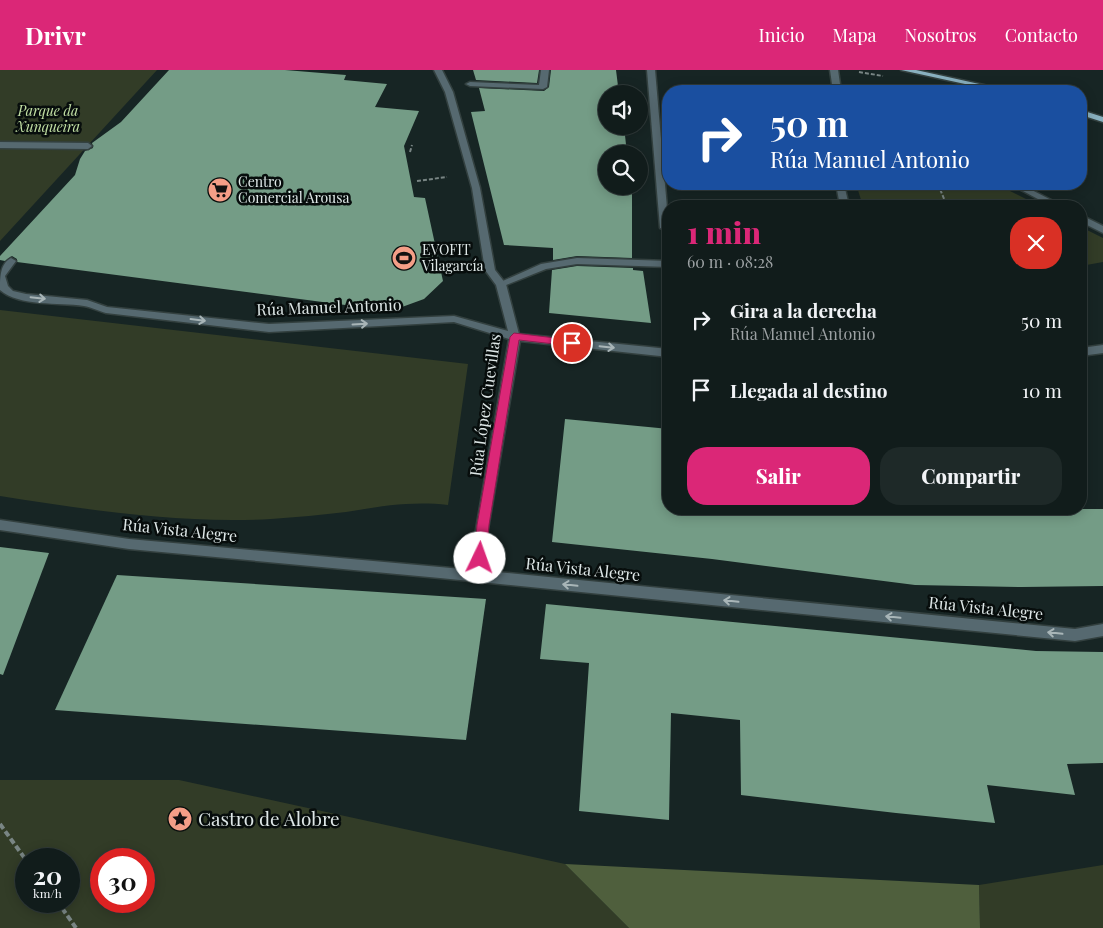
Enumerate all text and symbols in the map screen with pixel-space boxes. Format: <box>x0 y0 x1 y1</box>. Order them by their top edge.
text: Drivr <box>25 19 86 51</box>
text: Inicio <box>759 23 805 47</box>
text: Mapa <box>833 23 877 47</box>
text: Nosotros <box>905 23 977 47</box>
text: Contacto <box>1005 23 1078 47</box>
map controls <box>598 85 648 195</box>
button: sound <box>598 85 648 135</box>
text: 50 m <box>770 99 848 146</box>
park label: Parque da Xunqueira <box>15 101 80 136</box>
icon: right <box>687 105 752 170</box>
text: Rúa Manuel Antonio <box>770 144 970 174</box>
button: search <box>598 145 648 195</box>
place label: Centro Comercial Arousa <box>238 172 349 207</box>
supermarket icon: Centro Comercial Arousa <box>207 177 233 203</box>
text: 1 min <box>687 212 761 252</box>
button: close <box>1010 217 1062 269</box>
place label: EVOFIT Vilagarcía <box>421 240 484 275</box>
sports icon: EVOFIT Vilagarcía <box>391 245 417 271</box>
text: 60 m · 08:28 <box>687 251 773 272</box>
one-way arrow <box>30 293 46 303</box>
street label: Rúa Manuel Antonio <box>256 293 402 320</box>
text: Gira a la derecha <box>730 297 877 323</box>
icon: right <box>687 306 715 334</box>
text: 50 m <box>1021 307 1062 333</box>
one-way arrow <box>190 315 206 325</box>
one-way arrow <box>352 319 368 328</box>
pin <box>551 322 593 364</box>
text: Rúa Manuel Antonio <box>730 323 875 344</box>
icon: arrive <box>558 329 586 357</box>
street label: Rúa López Cuevillas <box>464 332 505 478</box>
one-way arrow <box>599 342 615 352</box>
icon: arrive <box>687 376 715 404</box>
text: Llegada al destino <box>730 377 888 403</box>
text: 10 m <box>1022 377 1062 403</box>
button: Salir <box>687 447 870 505</box>
button: Compartir <box>880 447 1062 505</box>
street label: Rúa Vista Alegre <box>122 513 238 546</box>
position arrow <box>453 531 505 583</box>
street label: Rúa Vista Alegre <box>525 552 641 585</box>
one-way arrow <box>562 580 578 590</box>
street label: Rúa Vista Alegre <box>928 591 1044 624</box>
one-way arrow <box>724 596 740 606</box>
one-way arrow <box>885 612 901 622</box>
one-way arrow <box>1047 628 1063 638</box>
place label: Castro de Alobre <box>198 805 340 831</box>
place icon: Castro de Alobre <box>167 806 193 832</box>
speed limit sign: 30 <box>90 848 155 913</box>
text: 20 <box>33 858 62 891</box>
text: km/h <box>33 885 62 901</box>

